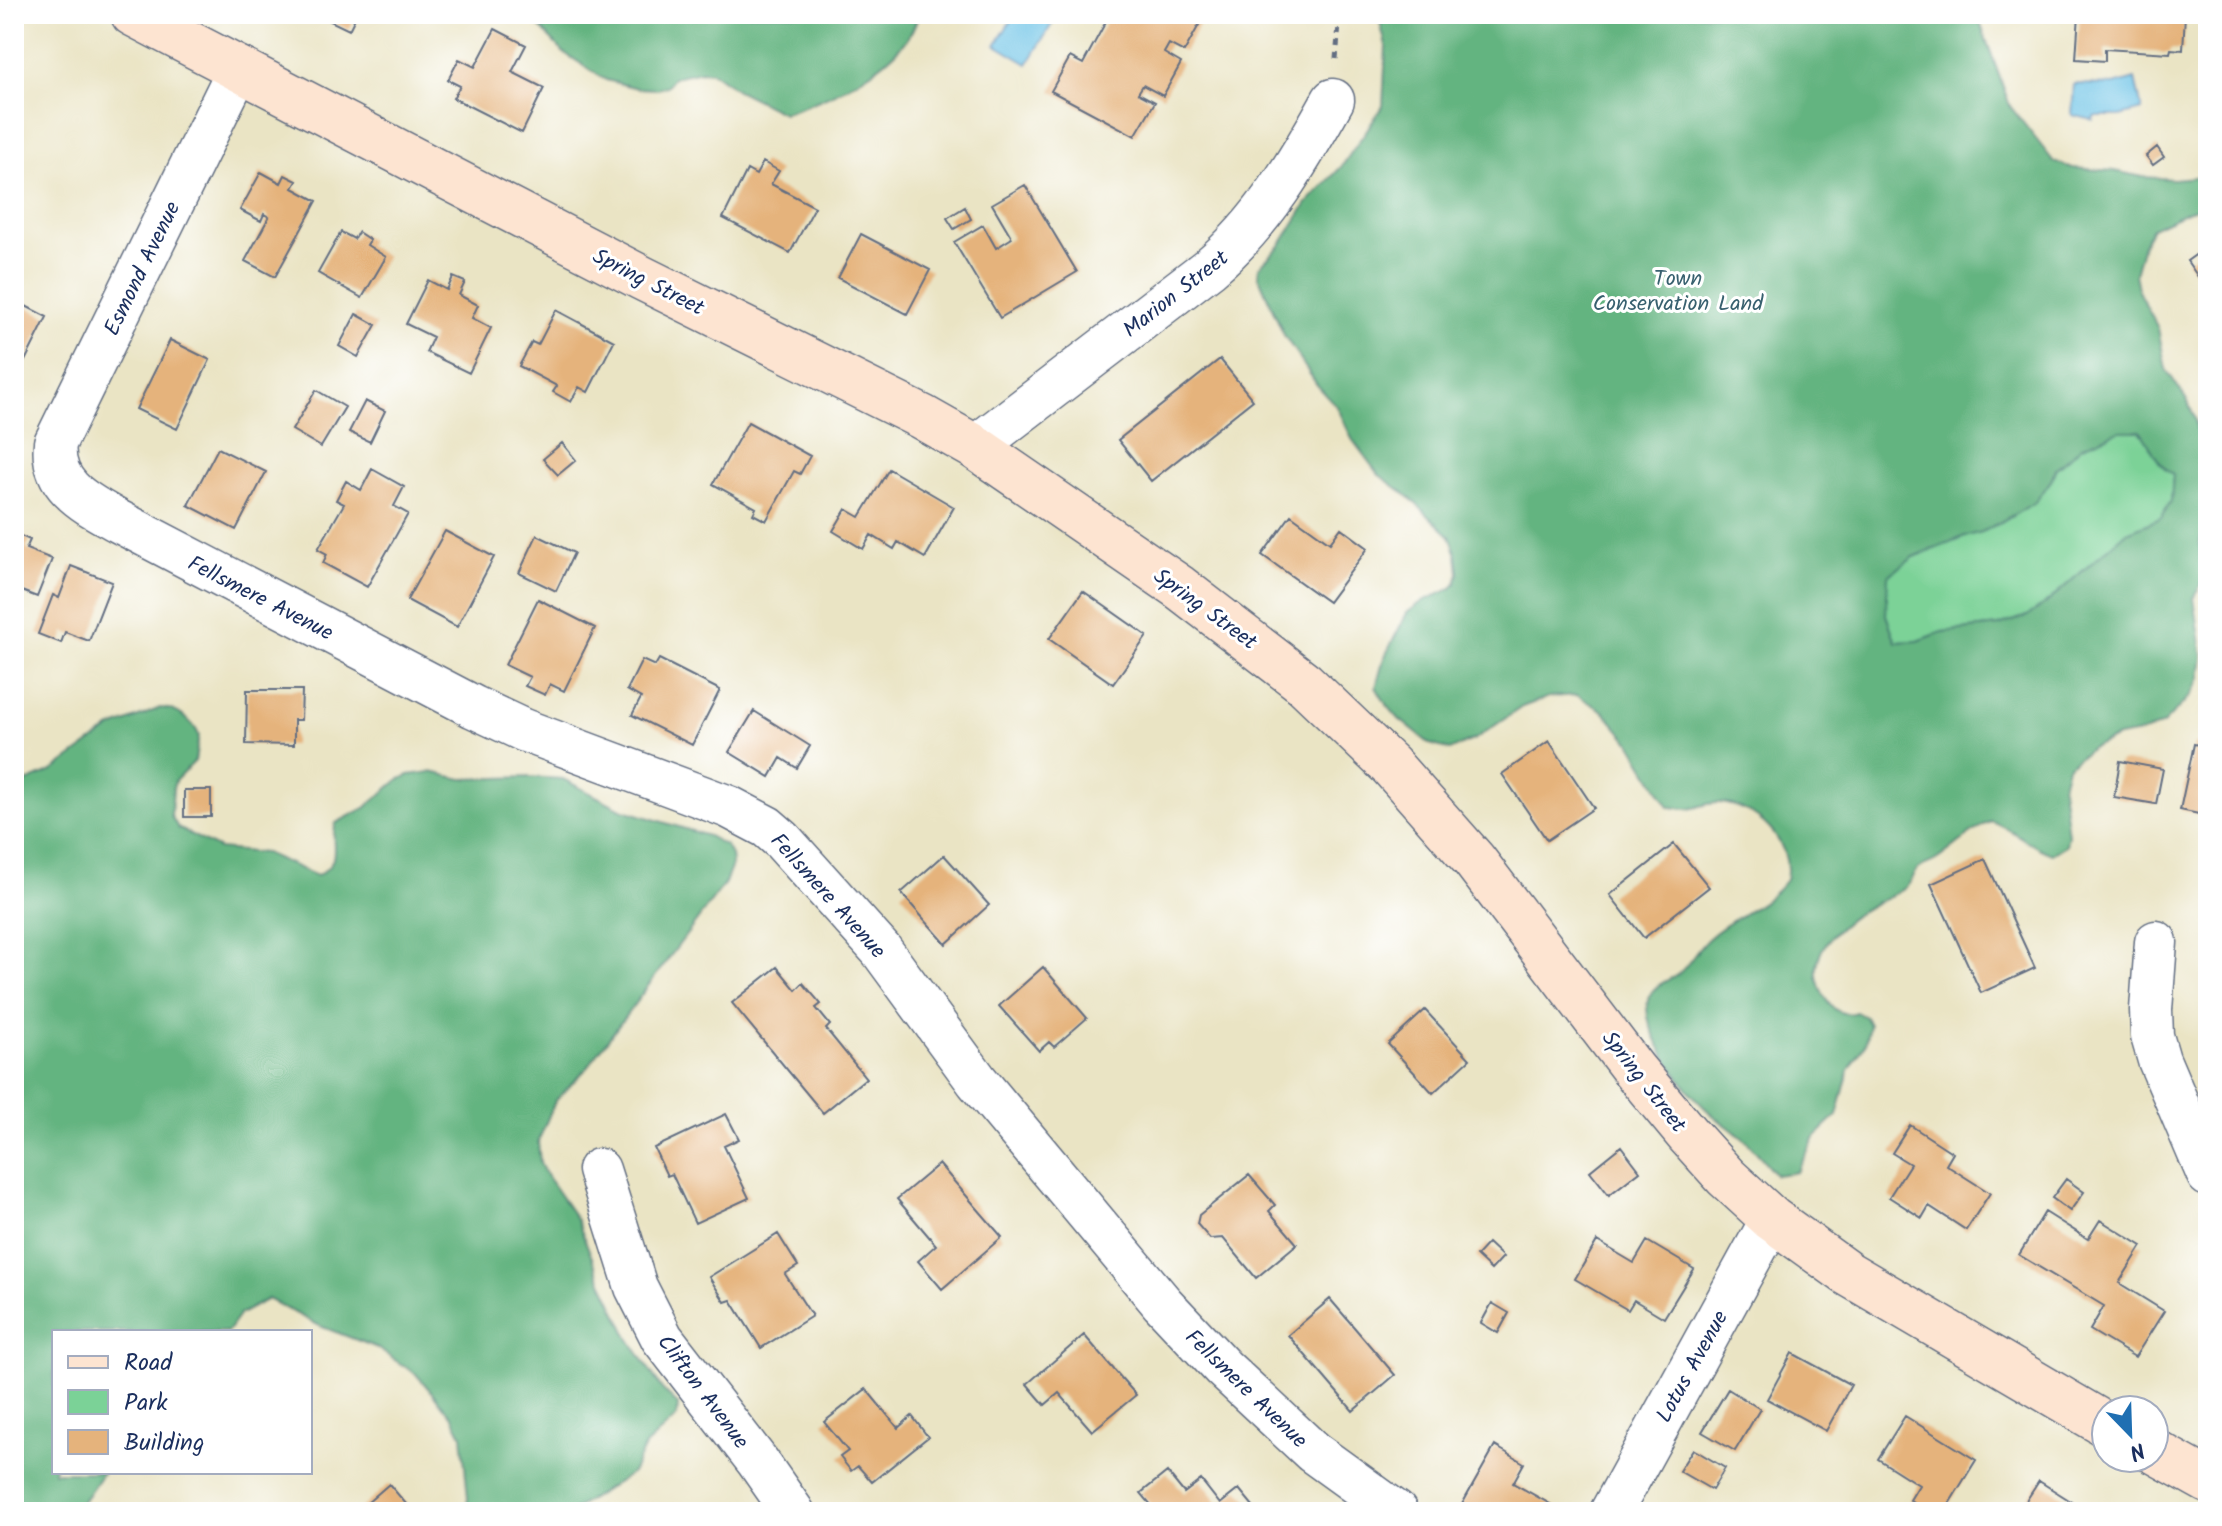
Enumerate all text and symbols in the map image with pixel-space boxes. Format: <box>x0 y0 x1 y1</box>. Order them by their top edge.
street label: Esmond Avenue <box>96 196 191 342</box>
street label: Spring Street <box>586 240 710 327</box>
street label: Marion Street <box>1116 242 1238 348</box>
park label: Town Conservation Land <box>1593 262 1764 322</box>
street label: Fellsmere Avenue <box>181 547 339 651</box>
street label: Spring Street <box>1145 560 1264 660</box>
street label: Fellsmere Avenue <box>761 826 894 968</box>
street label: Spring Street <box>1592 1024 1695 1142</box>
street label: Lotus Avenue <box>1648 1304 1739 1430</box>
street label: Fellsmere Avenue <box>1176 1322 1315 1458</box>
street label: Clifton Avenue <box>647 1328 757 1457</box>
legend <box>52 1330 312 1474</box>
text: Road <box>124 1344 173 1383</box>
text: Park <box>124 1384 168 1423</box>
north arrow <box>2090 1394 2170 1474</box>
text: Building <box>124 1424 204 1463</box>
text: N <box>2124 1431 2150 1469</box>

